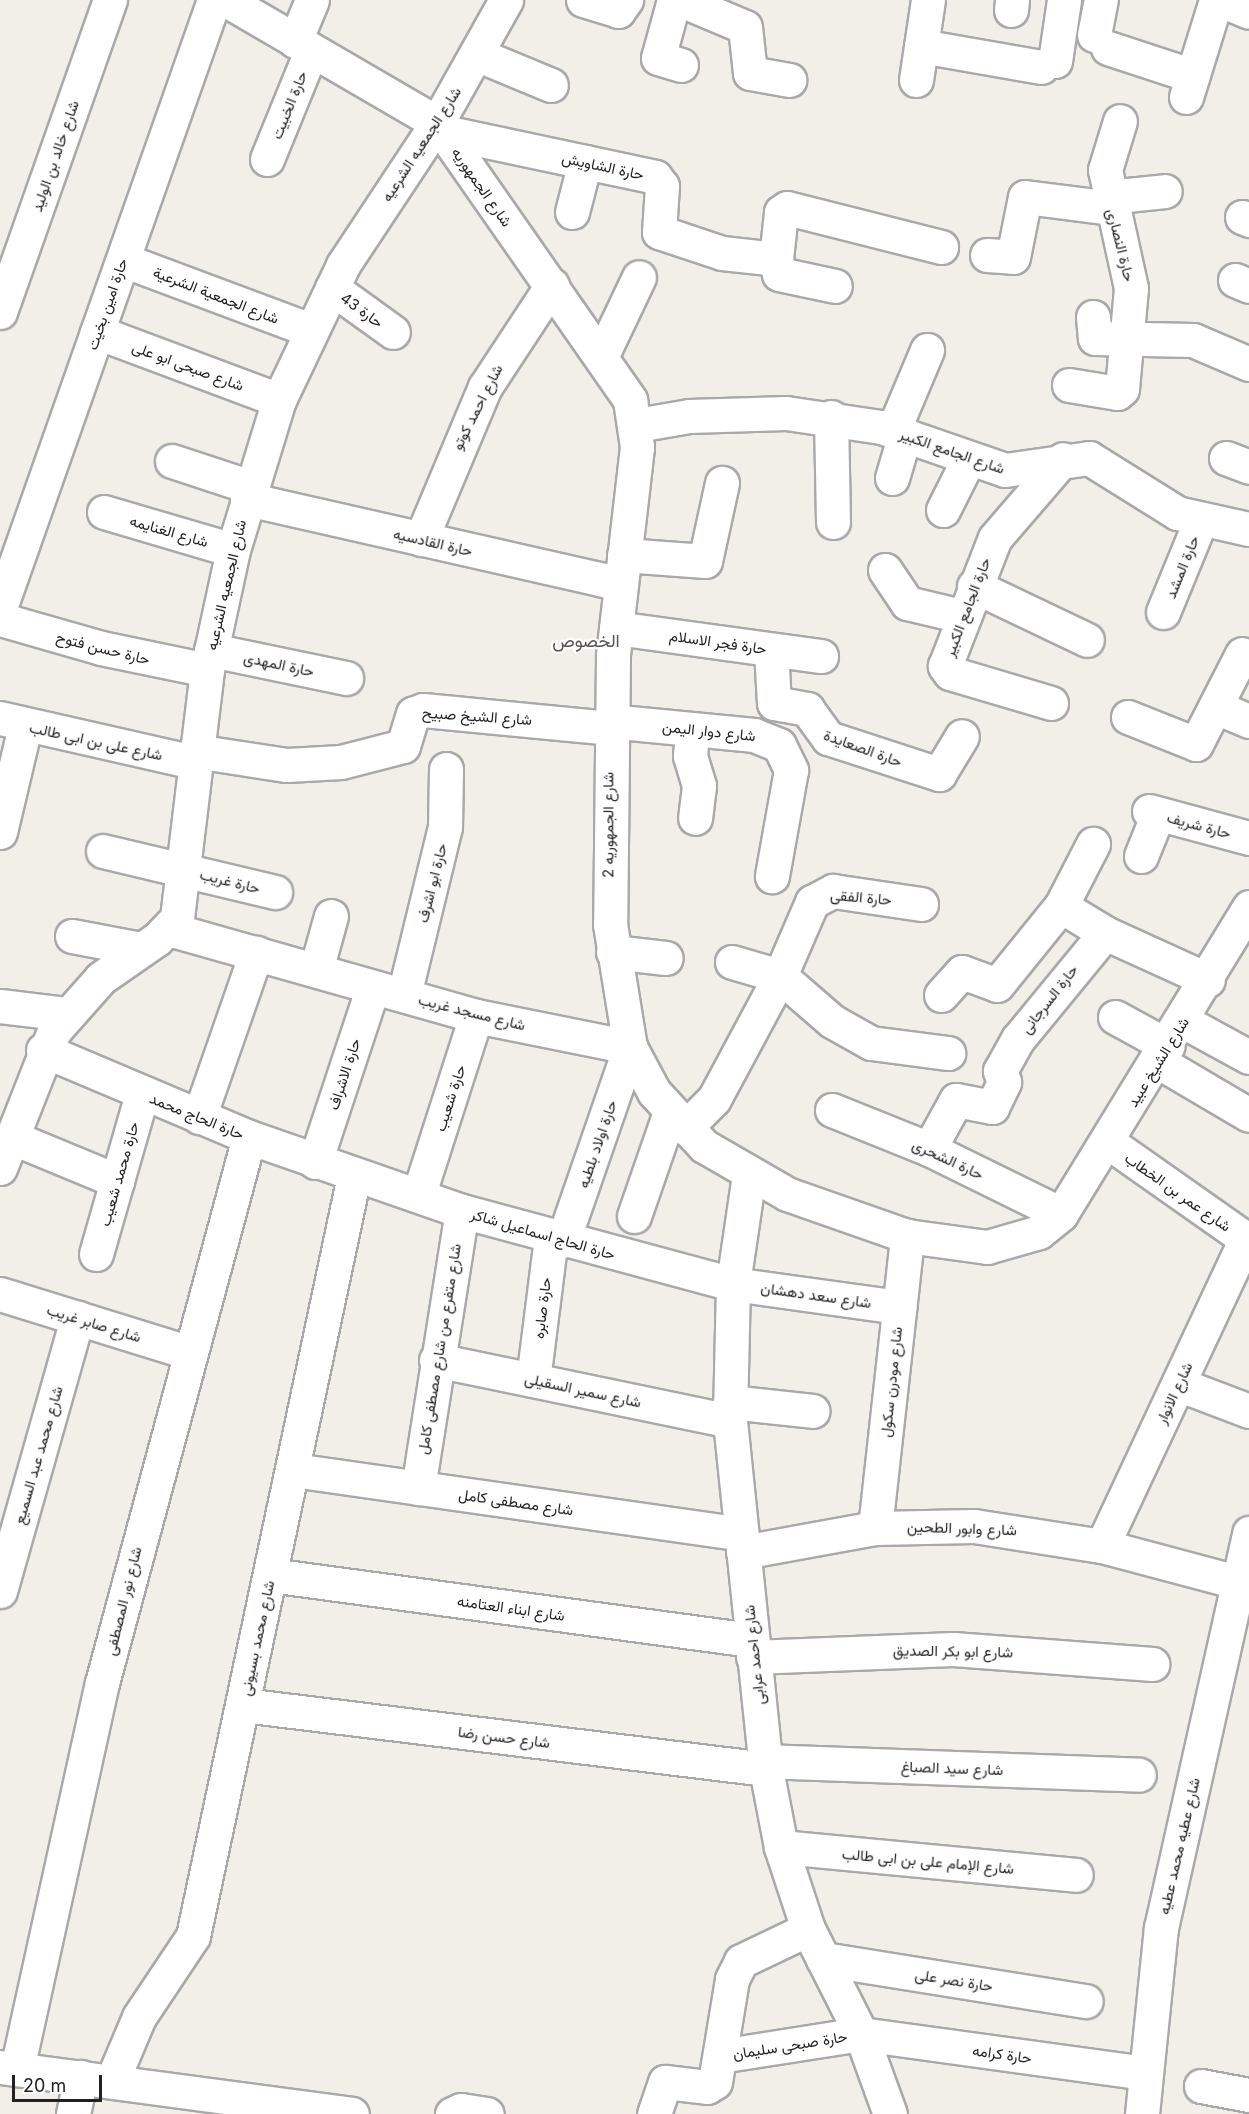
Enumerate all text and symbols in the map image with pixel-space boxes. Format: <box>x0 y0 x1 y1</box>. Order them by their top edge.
street label: حارة الخبيت <box>267 68 311 142</box>
street label: شارع الجمعيه الشرعيه <box>377 83 465 205</box>
street label: شارع خالد بن الوليد <box>28 98 82 214</box>
street label: شارع الجمهوريه <box>448 144 516 230</box>
street label: حارة الشاويش <box>560 149 646 183</box>
street label: حارة النصارى <box>1103 207 1139 283</box>
street label: حارة امين بخيت <box>83 256 131 352</box>
street label: شارع الجمعية الشرعية <box>151 263 281 327</box>
street label: حارة 43 <box>337 289 387 331</box>
street label: شارع صبحى ابو على <box>130 337 246 395</box>
street label: شارع احمد كوتو <box>448 361 506 453</box>
street label: شارع الجامع الكبير <box>897 425 1007 477</box>
street label: شارع الغنايمه <box>128 511 210 551</box>
street label: شارع الجمعيه الشرعيه <box>202 518 250 652</box>
street label: حارة القادسيه <box>392 524 474 560</box>
street label: حارة المشد <box>1161 533 1203 601</box>
street label: حارة الجامع الكبير <box>940 555 994 659</box>
street label: حارة فجر الاسلام <box>668 626 768 658</box>
street label: حارة حسن فتوح <box>54 628 152 668</box>
district label: الخصوص <box>552 630 620 652</box>
street label: حارة المهدى <box>242 648 316 680</box>
street label: شارع الشيخ صبيح <box>422 703 532 729</box>
street label: شارع دوار اليمن <box>661 717 757 745</box>
street label: شارع على بن ابى طالب <box>28 718 164 764</box>
street label: حارة الصعايدة <box>821 726 905 770</box>
street label: شارع الجمهوريه 2 <box>599 772 617 878</box>
street label: حارة شريف <box>1165 808 1233 842</box>
street label: حارة ابو اشرف <box>413 842 451 924</box>
street label: حارة غريب <box>198 865 262 897</box>
street label: حارة الفقى <box>830 885 892 909</box>
street label: حارة السرجانى <box>1017 961 1081 1037</box>
street label: شارع مسجد غريب <box>417 990 527 1034</box>
street label: شارع الشيخ عبيد <box>1123 1014 1193 1110</box>
street label: حارة الاشراف <box>324 1036 364 1112</box>
street label: حارة شعيب <box>431 1062 469 1134</box>
street label: حارة الحاج محمد <box>147 1089 247 1143</box>
street label: حارة اولاد بلطيه <box>574 1098 620 1190</box>
street label: حارة محمد شعيب <box>95 1120 143 1228</box>
street label: حارة الشحرى <box>910 1135 986 1183</box>
street label: شارع عمر بن الخطاب <box>1121 1149 1235 1235</box>
street label: حارة الحاج اسماعيل شاكر <box>469 1205 617 1263</box>
street label: شارع متفرع من شارع مصطفى كامل <box>413 1242 465 1456</box>
street label: حارة صابره <box>529 1276 555 1340</box>
street label: شارع سعد دهشان <box>760 1278 872 1312</box>
street label: شارع صابر غريب <box>45 1300 143 1346</box>
street label: شارع مودرن سكول <box>876 1326 906 1438</box>
street label: شارع الانوار <box>1152 1359 1196 1427</box>
street label: شارع سمير السقيلى <box>523 1369 643 1411</box>
street label: شارع محمد عبد السميع <box>10 1384 66 1526</box>
street label: شارع مصطفى كامل <box>458 1485 574 1519</box>
street label: شارع وابور الطحين <box>907 1517 1017 1539</box>
street label: شارع نور المصطفى <box>101 1545 145 1657</box>
street label: شارع محمد بسيونى <box>236 1579 278 1697</box>
street label: شارع ابناء العتامنه <box>456 1592 566 1624</box>
street label: شارع احمد عرابى <box>740 1604 768 1706</box>
street label: شارع ابو بكر الصديق <box>893 1641 1013 1661</box>
street label: شارع حسن رضا <box>457 1722 551 1752</box>
street label: شارع سيد الصباغ <box>901 1757 1003 1779</box>
street label: شارع عطيه محمد عطيه <box>1154 1776 1204 1916</box>
street label: شارع الإمام على بن ابى طالب <box>841 1845 1015 1877</box>
street label: حارة نصر على <box>914 1965 994 1995</box>
street label: حارة صبحى سليمان <box>731 2027 849 2063</box>
street label: حارة كرامه <box>971 2041 1033 2067</box>
scale bar <box>15 2063 105 2101</box>
text: 20 m <box>23 2075 66 2096</box>

